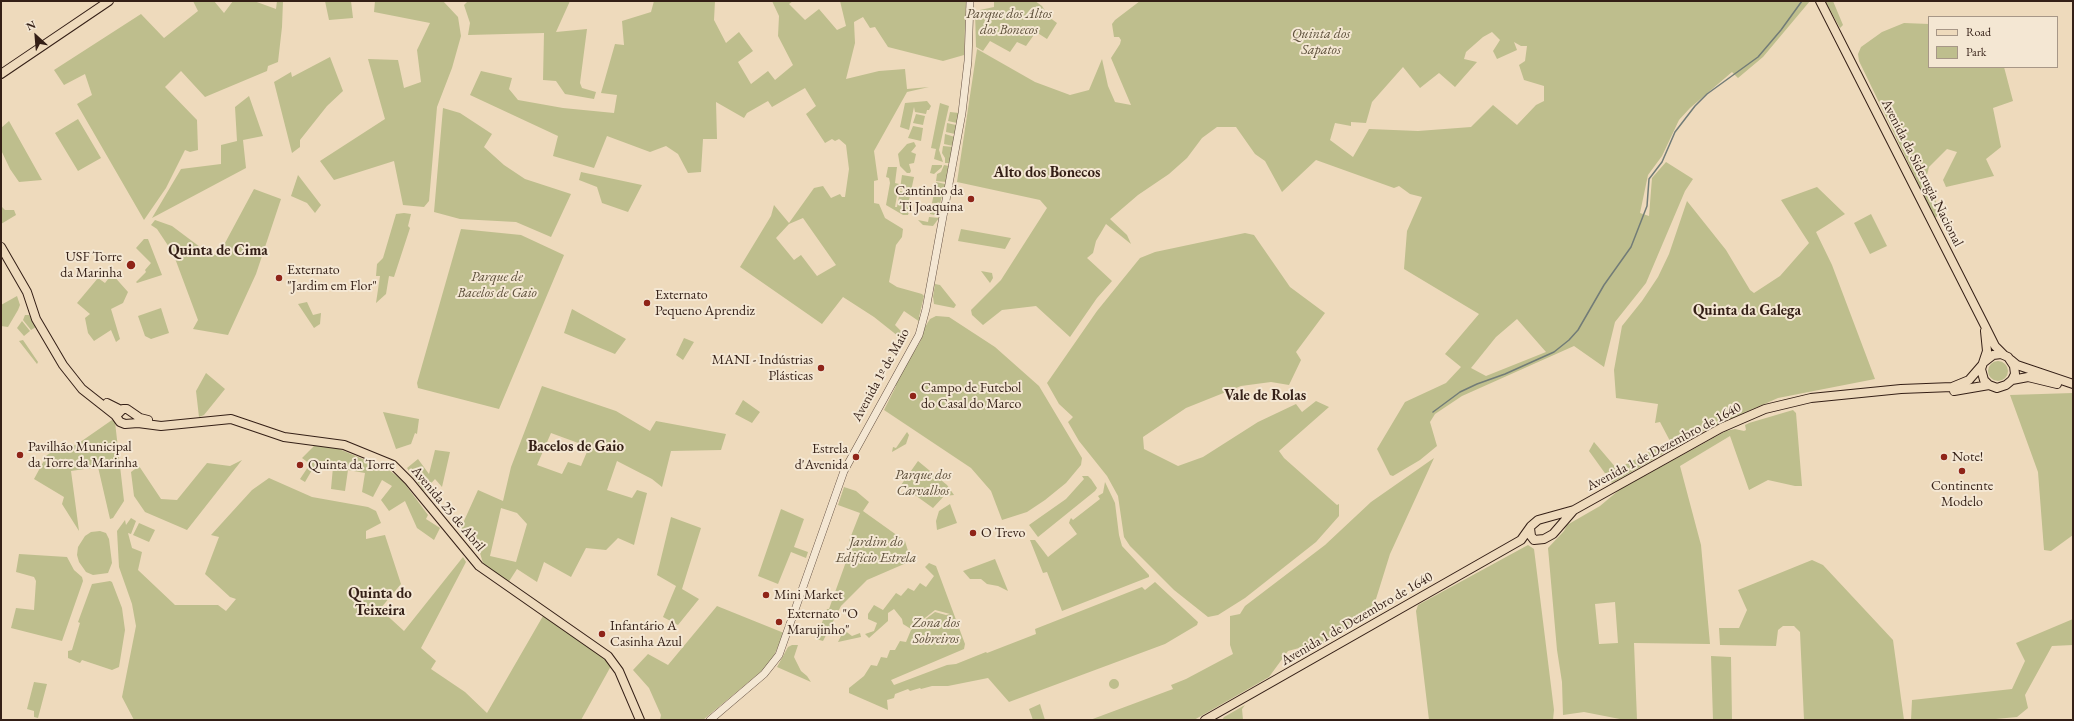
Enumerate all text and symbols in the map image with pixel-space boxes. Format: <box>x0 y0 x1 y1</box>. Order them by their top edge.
park label: Parque dos Altos dos Bonecos <box>966 6 1052 38</box>
north arrow <box>16 16 56 56</box>
legend <box>1928 16 2058 68</box>
text: N <box>24 17 38 33</box>
text: Road <box>1966 24 1991 40</box>
park label: Quinta dos Sapatos <box>1292 26 1350 58</box>
text: Park <box>1966 44 1986 60</box>
street label: Avenida da Siderugia Nacional <box>1877 96 1967 250</box>
district label: Alto dos Bonecos <box>994 164 1100 182</box>
place label: Cantinho da Ti Joaquina <box>895 183 963 216</box>
marker: Cantinho da Ti Joaquina <box>966 194 976 204</box>
district label: Quinta de Cima <box>168 242 268 260</box>
place label: USF Torre da Marinha <box>60 249 122 282</box>
marker: USF Torre da Marinha <box>125 259 137 271</box>
place label: Externato "Jardim em Flor" <box>287 262 377 294</box>
park label: Parque de Bacelos de Gaio <box>457 269 537 302</box>
marker: Externato "Jardim em Flor" <box>274 273 284 283</box>
place label: Externato Pequeno Aprendiz <box>655 287 755 320</box>
marker: Externato Pequeno Aprendiz <box>642 298 652 308</box>
district label: Quinta da Galega <box>1693 302 1801 320</box>
street label: Avenida 1º de Maio <box>849 326 913 424</box>
place label: MANI - Indústrias Plásticas <box>712 352 813 384</box>
marker: MANI - Indústrias Plásticas <box>816 363 826 373</box>
place label: Campo de Futebol do Casal do Marco <box>921 380 1021 412</box>
district label: Vale de Rolas <box>1224 387 1306 405</box>
marker: Campo de Futebol do Casal do Marco <box>908 391 918 401</box>
street label: Avenida 1 de Dezembro de 1640 <box>1584 399 1744 495</box>
district label: Bacelos de Gaio <box>528 438 624 456</box>
place label: Pavilhão Municipal da Torre da Marinha <box>28 439 138 472</box>
place label: Estrela d'Avenida <box>795 441 848 474</box>
place label: Note! <box>1952 449 1983 465</box>
marker: Pavilhão Municipal da Torre da Marinha <box>15 450 25 460</box>
marker: Estrela d'Avenida <box>851 452 861 462</box>
marker: Note! <box>1939 452 1949 462</box>
place label: Quinta da Torre <box>308 457 395 473</box>
marker: Quinta da Torre <box>295 460 305 470</box>
street label: Avenida 25 de Abril <box>407 463 489 555</box>
marker: Continente Modelo <box>1957 466 1967 476</box>
park label: Parque dos Carvalhos <box>895 467 951 500</box>
place label: Continente Modelo <box>1931 478 1993 510</box>
place label: O Trevo <box>981 525 1025 541</box>
marker: O Trevo <box>968 528 978 538</box>
park label: Jardim do Edifício Estrela <box>836 534 916 566</box>
street label: Avenida 1 de Dezembro de 1640 <box>1278 569 1436 669</box>
district label: Quinta do Teixeira <box>348 585 412 620</box>
place label: Mini Market <box>774 587 843 603</box>
marker: Mini Market <box>761 590 771 600</box>
place label: Externato "O Marujinho" <box>787 606 858 638</box>
park label: Zona dos Sobreiros <box>912 615 960 648</box>
marker: Externato "O Marujinho" <box>774 617 784 627</box>
place label: Infantário A Casinha Azul <box>610 618 682 650</box>
marker: Infantário A Casinha Azul <box>597 629 607 639</box>

